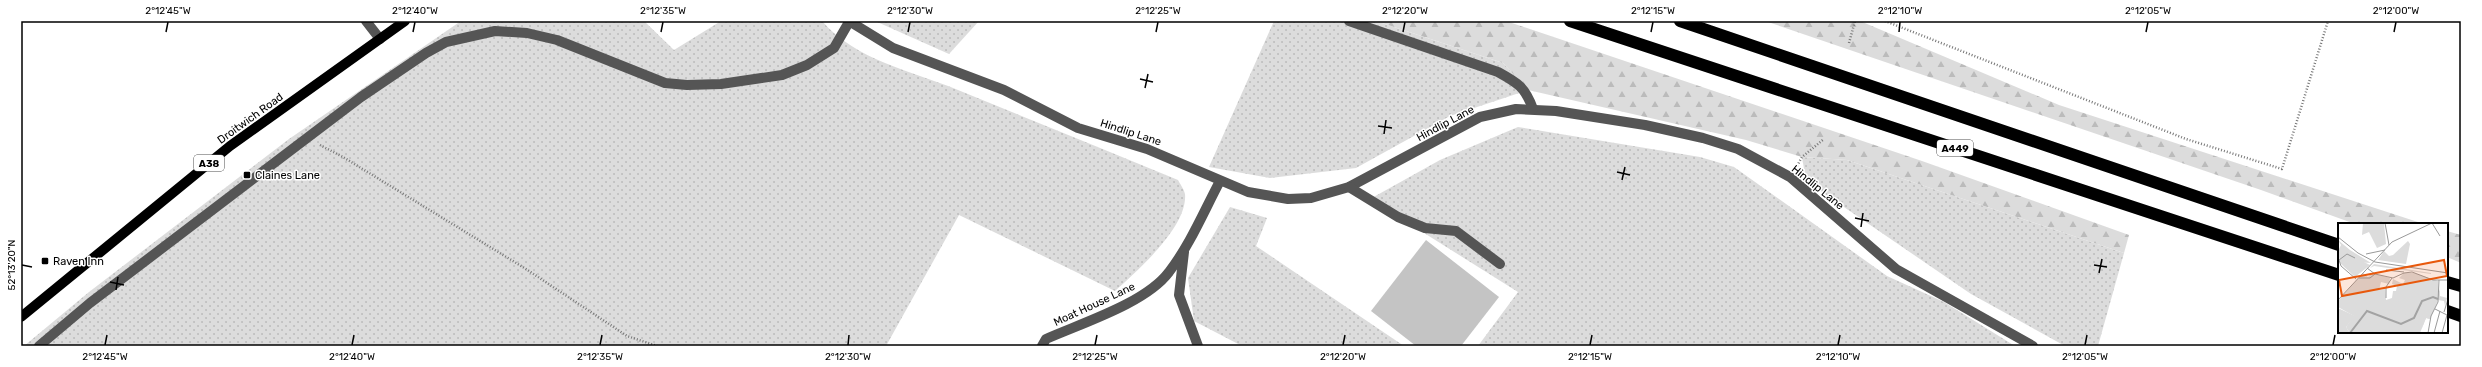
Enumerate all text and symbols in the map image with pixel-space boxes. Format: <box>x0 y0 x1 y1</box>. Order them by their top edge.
text: 2°12'45"W <box>145 5 191 17</box>
text: 2°12'40"W <box>392 5 438 17</box>
text: 2°12'35"W <box>640 5 686 17</box>
text: 2°12'30"W <box>887 5 933 17</box>
text: 2°12'25"W <box>1135 5 1181 17</box>
text: 2°12'20"W <box>1382 5 1428 17</box>
text: 2°12'15"W <box>1631 5 1675 17</box>
text: 2°12'10"W <box>1878 5 1922 17</box>
text: 2°12'05"W <box>2125 5 2171 17</box>
text: 2°12'00"W <box>2373 5 2419 17</box>
street label: Droitwich Road <box>215 90 286 147</box>
street label: Hindlip Lane <box>1414 103 1476 144</box>
street label: Hindlip Lane <box>1099 116 1163 148</box>
road number: A449 <box>1937 140 1973 156</box>
road number: A38 <box>194 155 224 171</box>
street label: Hindlip Lane <box>1789 162 1846 212</box>
place label: Claines Lane <box>255 169 320 182</box>
marker: Claines Lane <box>242 170 252 180</box>
inset map <box>2338 223 2448 333</box>
text: 52°13'20"N <box>6 239 18 291</box>
place label: Raven Inn <box>53 255 104 268</box>
marker: Raven Inn <box>40 256 50 266</box>
street label: Moat House Lane <box>1051 280 1137 329</box>
text: 2°12'45"W <box>82 351 128 363</box>
text: 2°12'40"W <box>329 351 375 363</box>
text: 2°12'35"W <box>577 351 623 363</box>
text: 2°12'30"W <box>825 351 871 363</box>
text: 2°12'25"W <box>1072 351 1118 363</box>
text: 2°12'20"W <box>1320 351 1366 363</box>
text: 2°12'15"W <box>1568 351 1612 363</box>
text: 2°12'10"W <box>1816 351 1860 363</box>
text: 2°12'05"W <box>2062 351 2108 363</box>
text: 2°12'00"W <box>2310 351 2356 363</box>

